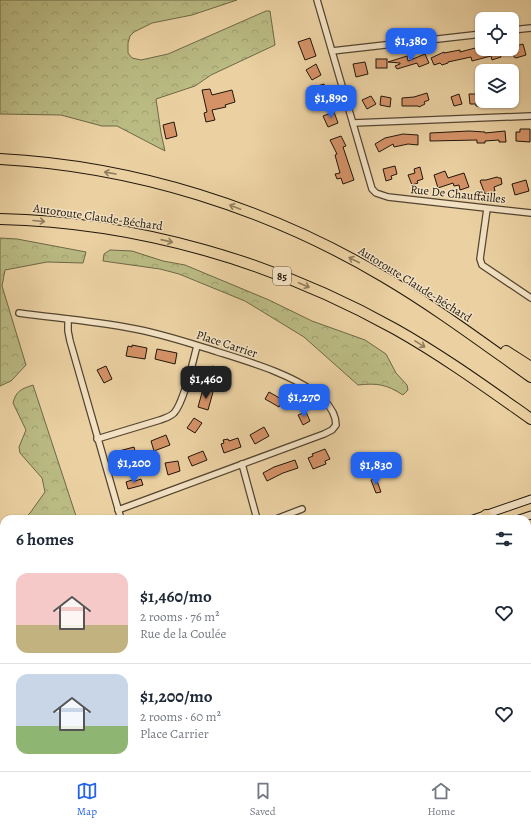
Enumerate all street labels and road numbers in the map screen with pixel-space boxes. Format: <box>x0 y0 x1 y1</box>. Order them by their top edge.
street label: Rue De Chauffailles <box>409 181 507 207</box>
street label: Autoroute Claude-Béchard <box>31 200 164 234</box>
street label: Autoroute Claude-Béchard <box>354 242 475 326</box>
road number: 85 <box>273 267 291 285</box>
street label: Place Carrier <box>194 327 260 362</box>

